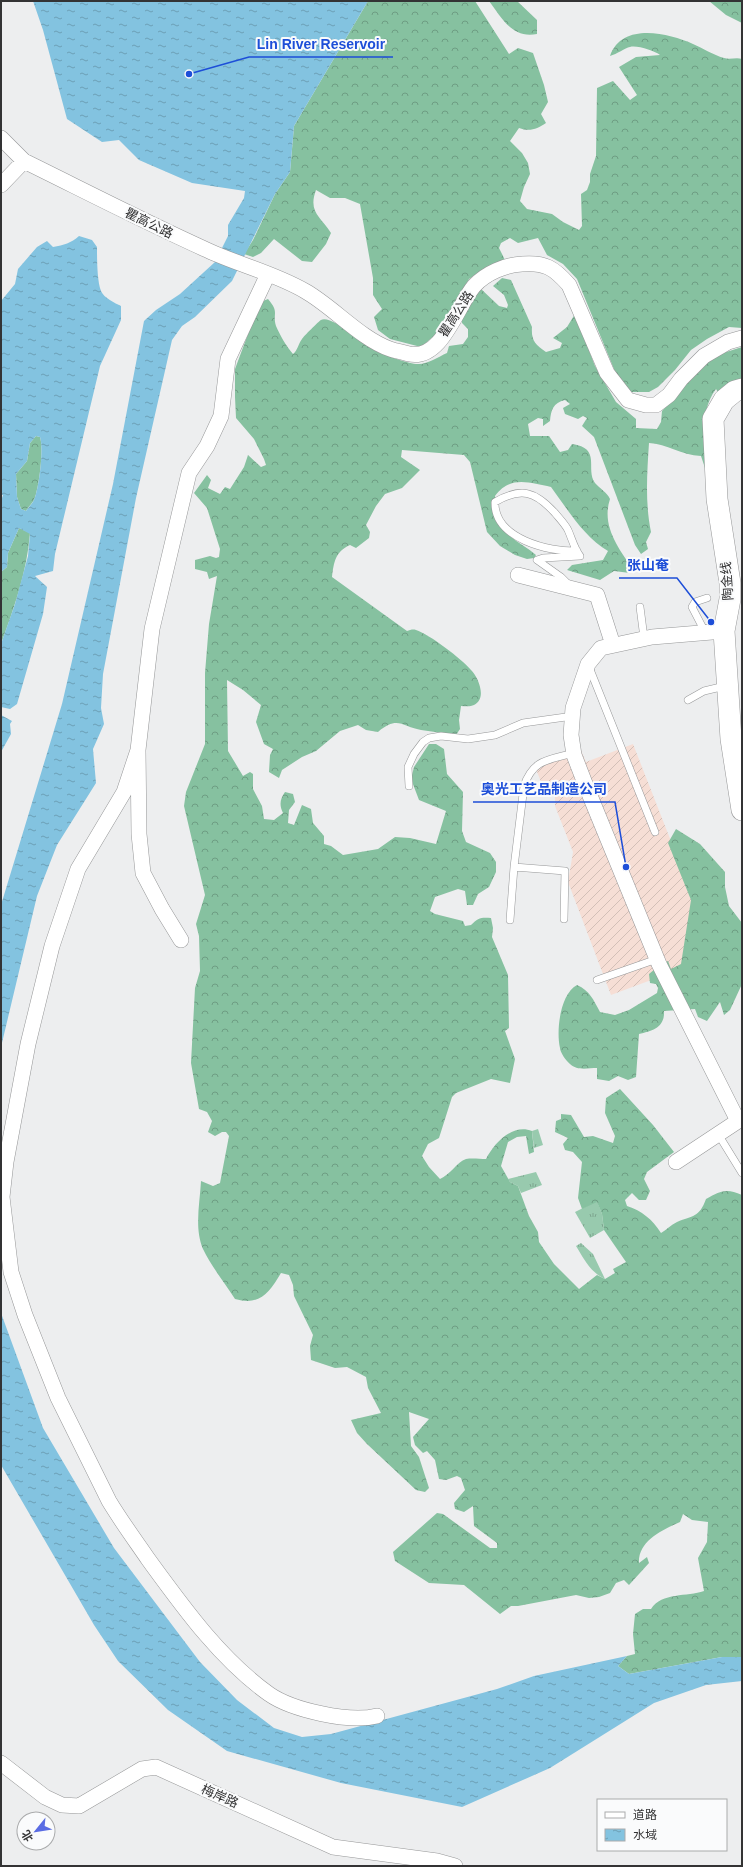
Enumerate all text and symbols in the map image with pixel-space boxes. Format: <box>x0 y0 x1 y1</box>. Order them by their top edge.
callout: Lin River Reservoir <box>249 31 393 57</box>
text: Lin River Reservoir <box>257 36 386 52</box>
street label: 瞿高公路 <box>122 205 176 241</box>
street label: 瞿高公路 <box>436 288 476 340</box>
callout: 张山奄 <box>619 552 677 578</box>
text: 张山奄 <box>627 557 669 573</box>
street label: 陶金线 <box>718 561 736 601</box>
callout: 奥光工艺品制造公司 <box>473 776 615 802</box>
text: 奥光工艺品制造公司 <box>481 781 607 797</box>
street label: 梅岸路 <box>199 1781 241 1811</box>
legend <box>597 1799 727 1851</box>
text: 道路 <box>633 1808 657 1822</box>
north arrow <box>16 1811 56 1851</box>
text: 北 <box>19 1828 35 1844</box>
text: 水域 <box>633 1828 657 1842</box>

